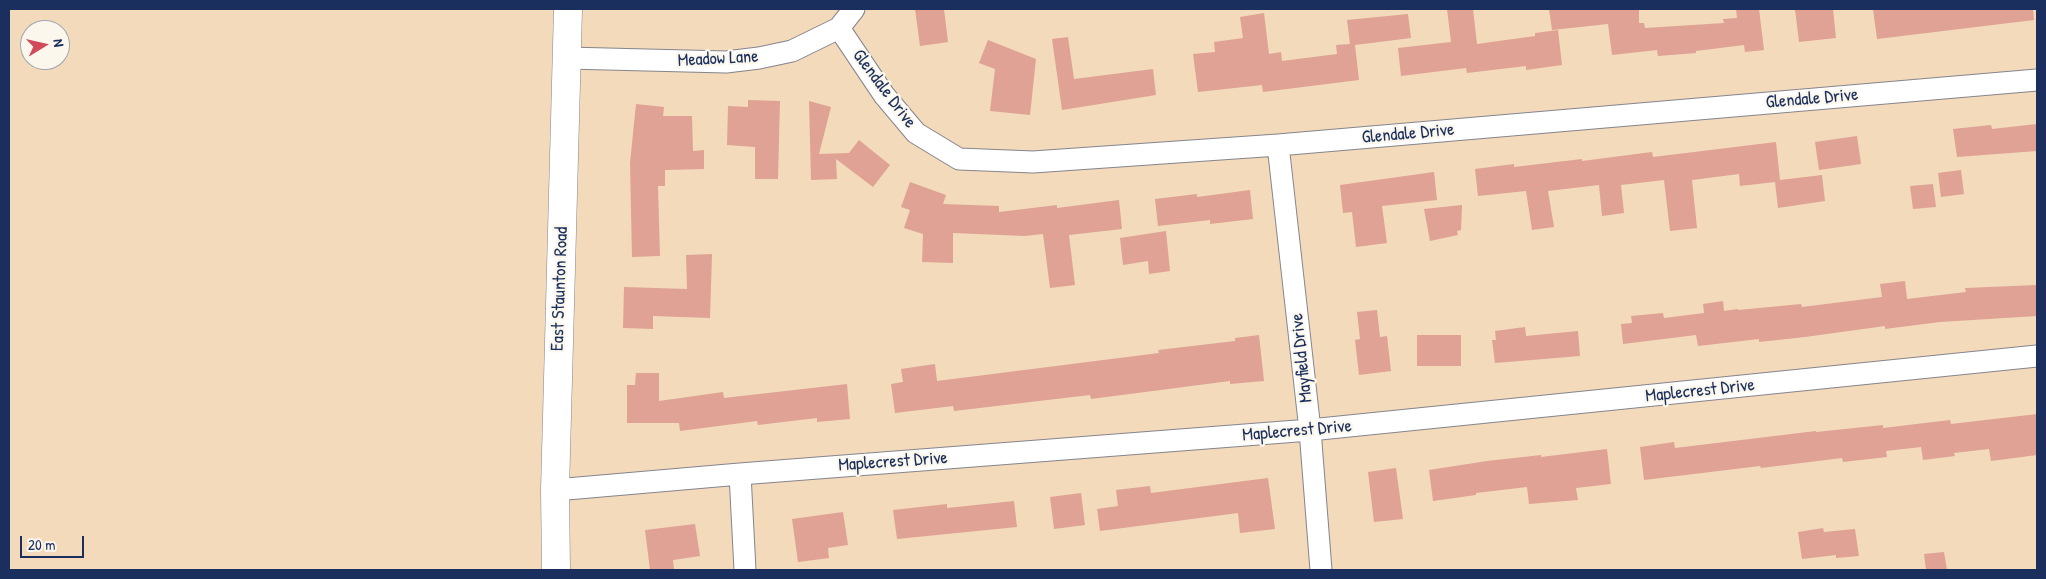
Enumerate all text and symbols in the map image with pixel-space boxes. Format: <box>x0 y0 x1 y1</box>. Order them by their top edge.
north arrow <box>20 20 70 70</box>
text: N <box>49 38 69 48</box>
street label: Glendale Drive <box>847 45 921 133</box>
street label: Meadow Lane <box>677 46 759 72</box>
street label: Glendale Drive <box>1765 84 1859 114</box>
street label: Glendale Drive <box>1361 119 1455 149</box>
street label: East Staunton Road <box>547 226 573 352</box>
street label: Mayfield Drive <box>1287 312 1317 404</box>
street label: Maplecrest Drive <box>1644 375 1756 407</box>
street label: Maplecrest Drive <box>1241 415 1353 447</box>
street label: Maplecrest Drive <box>838 447 948 477</box>
scale bar <box>22 526 86 558</box>
text: 20 m <box>28 534 55 555</box>

